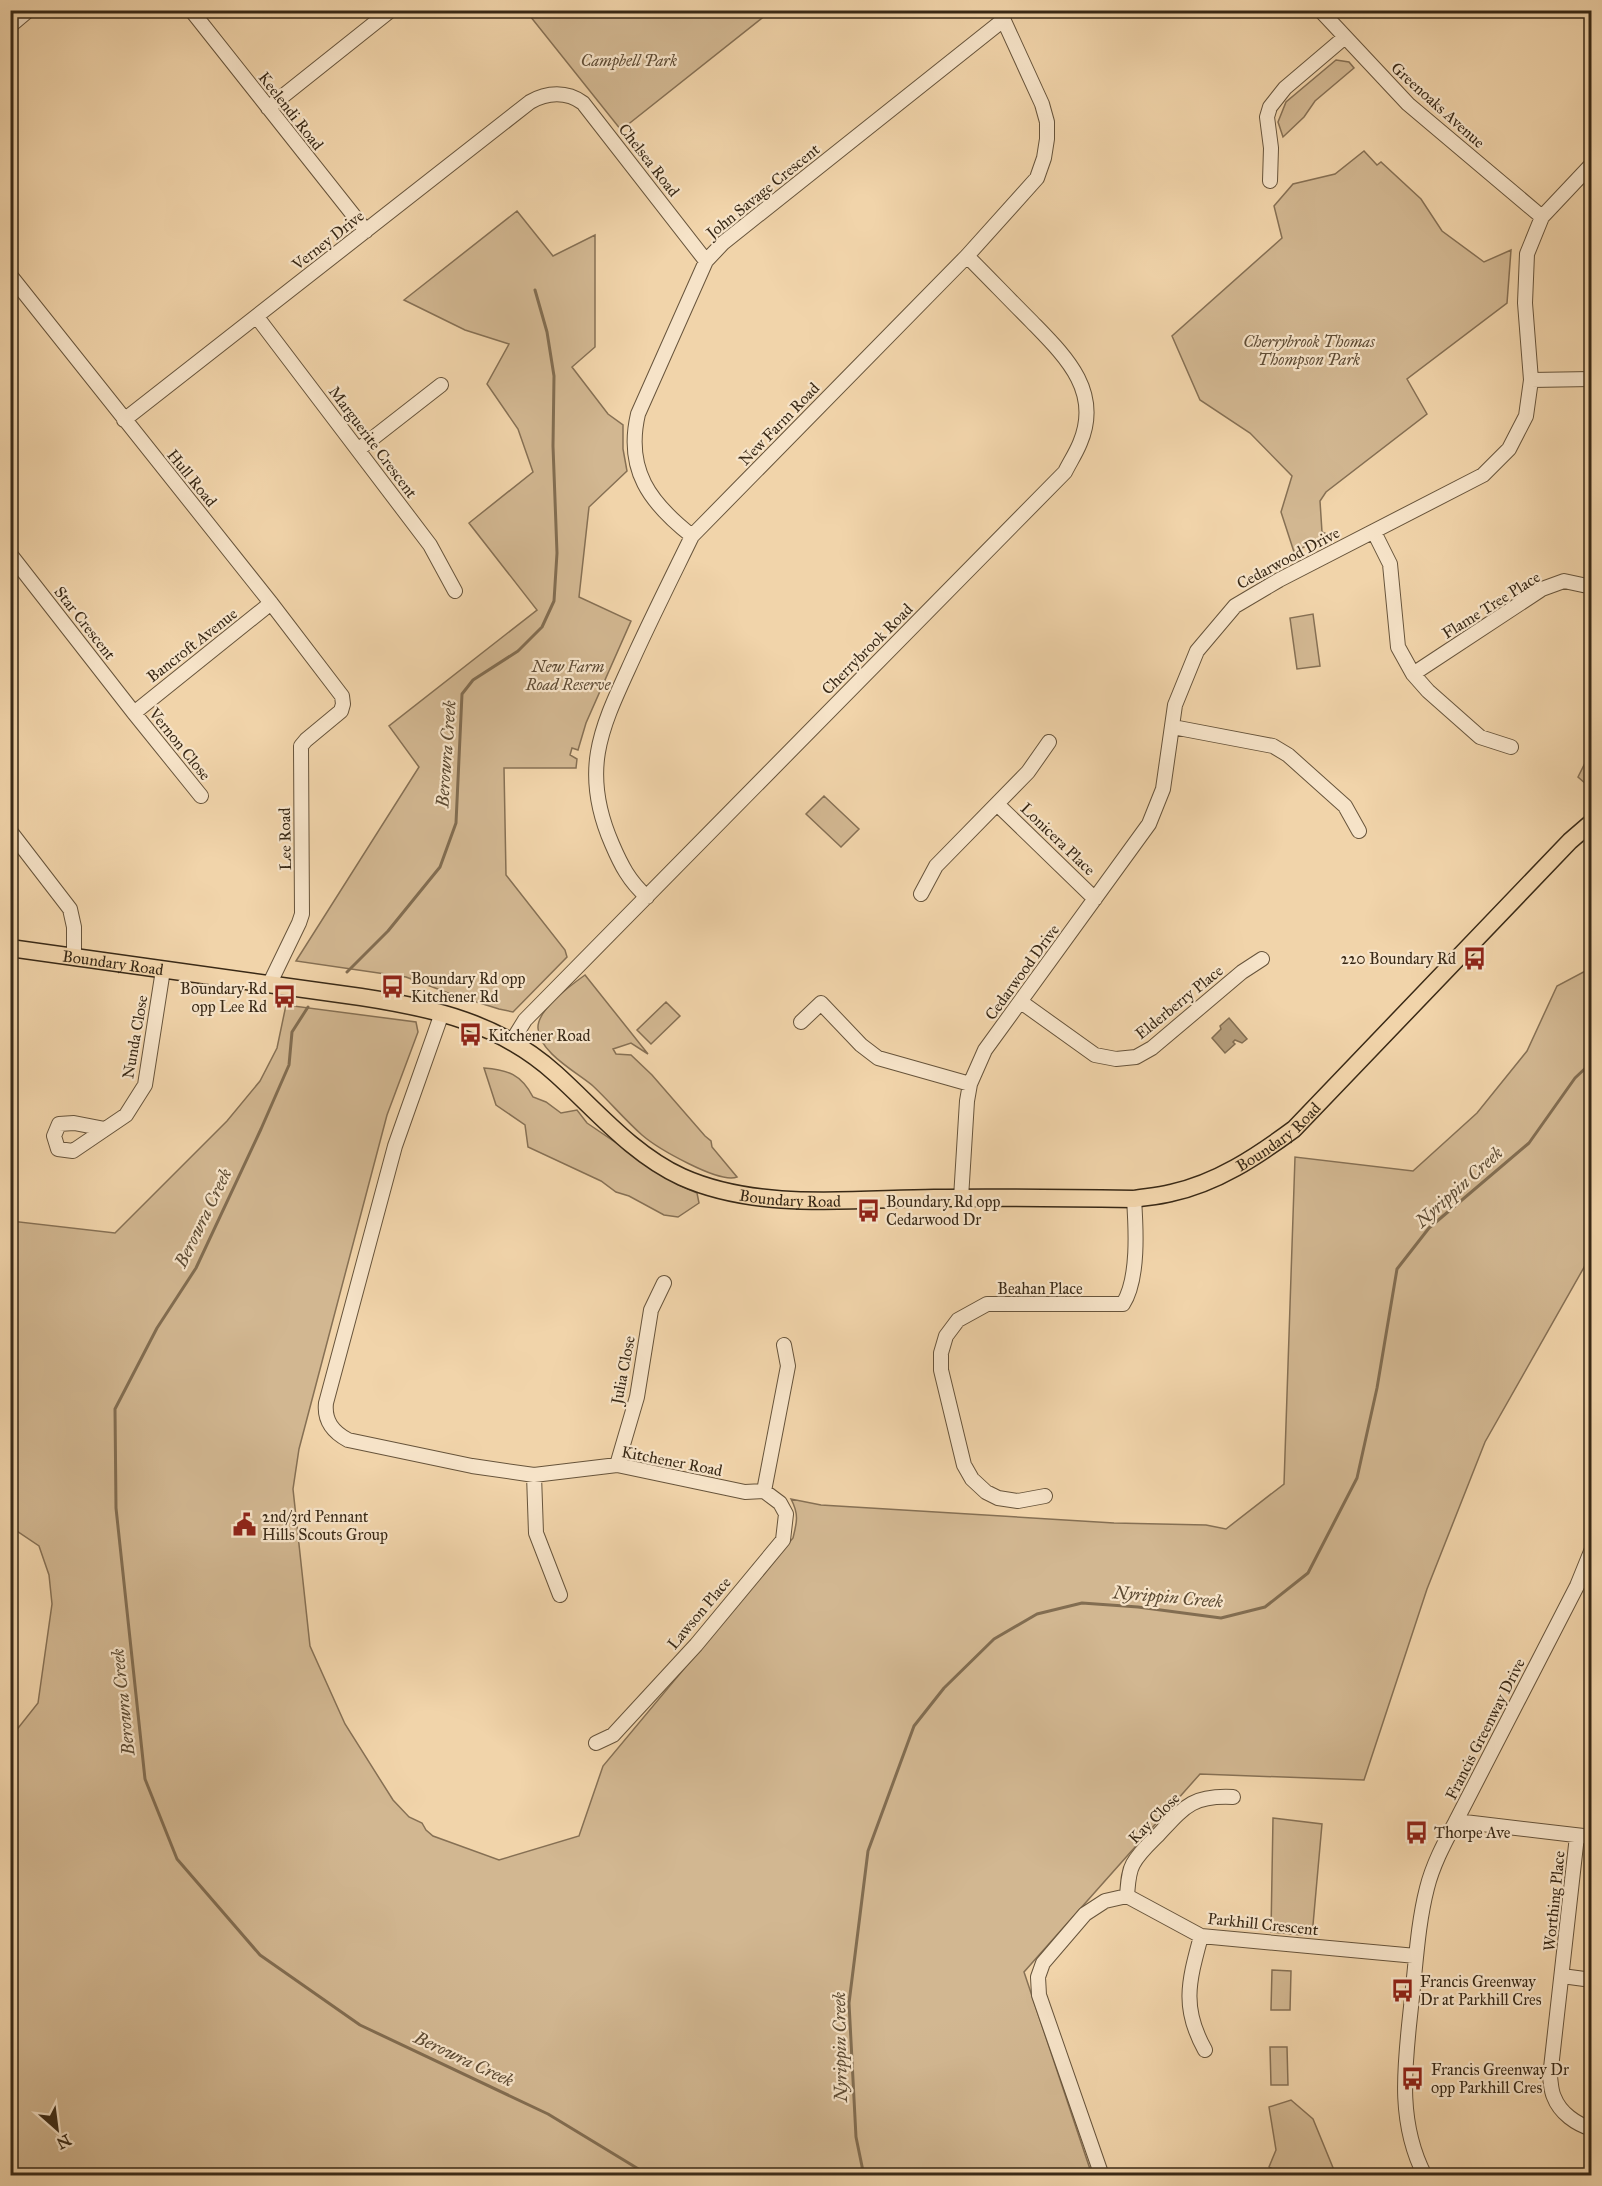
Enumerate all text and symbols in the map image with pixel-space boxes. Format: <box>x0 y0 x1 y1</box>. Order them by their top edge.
park label: Campbell Park <box>581 51 677 71</box>
street label: Greenoaks Avenue <box>1387 58 1489 152</box>
street label: Keelendi Road <box>255 68 327 154</box>
street label: Chelsea Road <box>615 120 683 200</box>
street label: John Savage Crescent <box>701 139 824 244</box>
street label: Verney Drive <box>288 206 368 275</box>
park label: Cherrybrook Thomas Thompson Park <box>1243 332 1375 370</box>
street label: New Farm Road <box>735 379 823 469</box>
street label: Marguerite Crescent <box>324 382 421 503</box>
street label: Hull Road <box>163 445 221 511</box>
street label: Cedarwood Drive <box>1233 523 1343 593</box>
street label: Flame Tree Place <box>1438 567 1544 643</box>
street label: Star Crescent <box>50 582 120 664</box>
street label: Cherrybrook Road <box>818 600 916 698</box>
street label: Bancroft Avenue <box>143 604 241 686</box>
park label: New Farm Road Reserve <box>525 657 611 694</box>
water label: Berowra Creek <box>431 700 461 809</box>
street label: Vernon Close <box>144 703 215 784</box>
street label: Lonicera Place <box>1017 799 1099 880</box>
street label: Lee Road <box>275 807 295 871</box>
street label: Cedarwood Drive <box>981 920 1063 1024</box>
bus stop icon: 220 Boundary Rd <box>1461 945 1487 971</box>
street label: Boundary Road <box>61 946 165 979</box>
place label: 220 Boundary Rd <box>1341 949 1456 968</box>
street label: Elderberry Place <box>1131 961 1227 1043</box>
place label: Boundary Rd opp Kitchener Rd <box>411 969 526 1006</box>
bus stop icon: Boundary Rd opp Kitchener Rd <box>380 974 406 1000</box>
place label: Boundary Rd opp Lee Rd <box>180 979 267 1016</box>
bus stop icon: Boundary Rd opp Lee Rd <box>272 984 298 1010</box>
street label: Nunda Close <box>118 993 152 1080</box>
bus stop icon: Kitchener Road <box>457 1022 483 1048</box>
place label: Kitchener Road <box>488 1026 590 1045</box>
street label: Boundary Road <box>1233 1098 1324 1175</box>
water label: Nyrippin Creek <box>1410 1142 1508 1234</box>
water label: Berowra Creek <box>169 1165 236 1272</box>
street label: Boundary Road <box>738 1185 841 1210</box>
place label: Boundary Rd opp Cedarwood Dr <box>886 1192 1001 1229</box>
bus stop icon: Boundary Rd opp Cedarwood Dr <box>855 1197 881 1223</box>
street label: Beahan Place <box>997 1279 1083 1298</box>
street label: Julia Close <box>607 1334 640 1408</box>
street label: Kitchener Road <box>620 1442 724 1480</box>
place label: 2nd/3rd Pennant Hills Scouts Group <box>262 1507 388 1544</box>
public building icon: 2nd/3rd Pennant Hills Scouts Group <box>231 1512 257 1538</box>
street label: Lawson Place <box>663 1573 735 1653</box>
water label: Nyrippin Creek <box>1111 1581 1224 1614</box>
water label: Berowra Creek <box>106 1647 140 1758</box>
street label: Francis Greenway Drive <box>1441 1655 1529 1803</box>
street label: Kay Close <box>1124 1788 1184 1848</box>
bus stop icon: Thorpe Ave <box>1403 1819 1429 1845</box>
place label: Thorpe Ave <box>1434 1823 1511 1842</box>
street label: Worthing Place <box>1539 1850 1570 1952</box>
street label: Parkhill Crescent <box>1207 1909 1320 1939</box>
place label: Francis Greenway Dr at Parkhill Cres <box>1420 1972 1542 2009</box>
bus stop icon: Francis Greenway Dr at Parkhill Cres <box>1389 1977 1415 2003</box>
water label: Nyrippin Creek <box>828 1992 853 2103</box>
water label: Berowra Creek <box>410 2026 517 2092</box>
place label: Francis Greenway Dr opp Parkhill Cres <box>1431 2060 1569 2097</box>
bus stop icon: Francis Greenway Dr opp Parkhill Cres <box>1400 2065 1426 2091</box>
north arrow <box>27 2099 87 2159</box>
text: N <box>53 2130 74 2154</box>

